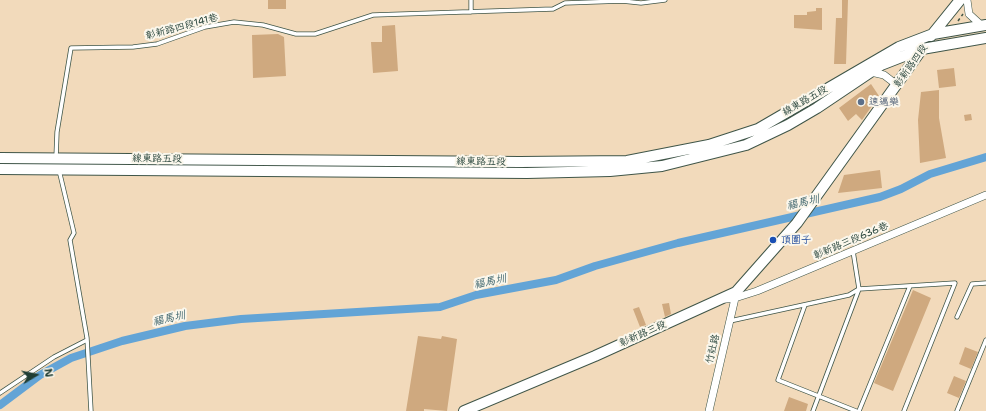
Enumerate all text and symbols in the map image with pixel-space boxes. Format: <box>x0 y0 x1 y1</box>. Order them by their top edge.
street label: 彰新路四段141巷 <box>145 12 219 42</box>
street label: 彰新路四段 <box>892 42 930 90</box>
street label: 線東路五段 <box>780 83 830 119</box>
place label: 速邁樂 <box>869 96 899 108</box>
marker: 速邁樂 <box>856 97 866 107</box>
street label: 線東路五段 <box>132 153 182 165</box>
street label: 線東路五段 <box>456 156 506 168</box>
water label: 福馬圳 <box>785 193 821 213</box>
street label: 彰新路三段636巷 <box>812 220 890 262</box>
place label: 頂圍子 <box>781 234 811 246</box>
marker: 頂圍子 <box>768 235 778 245</box>
water label: 福馬圳 <box>472 272 508 292</box>
water label: 福馬圳 <box>151 309 187 329</box>
street label: 彰新路三段 <box>618 318 668 350</box>
street label: 竹社路 <box>704 333 722 365</box>
north arrow <box>16 355 56 395</box>
text: N <box>40 367 56 378</box>

